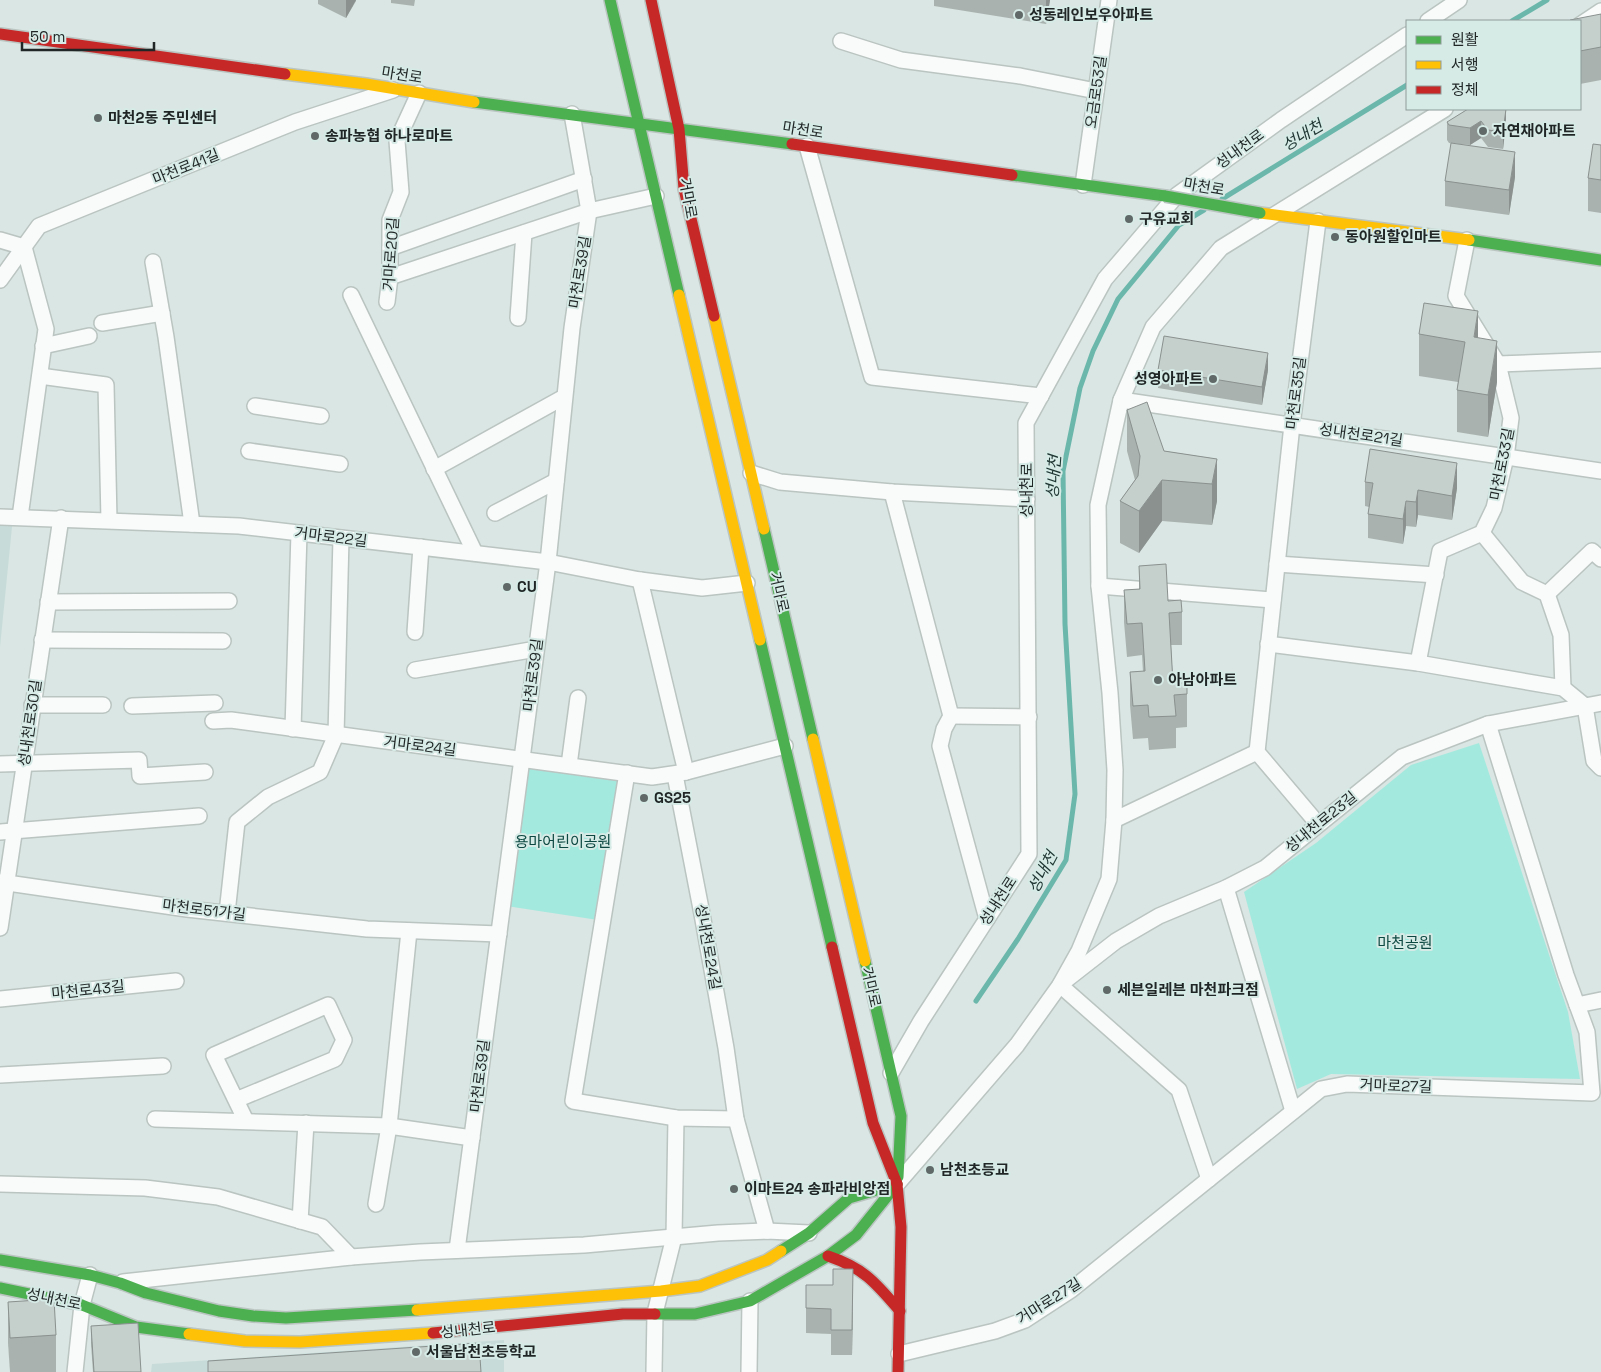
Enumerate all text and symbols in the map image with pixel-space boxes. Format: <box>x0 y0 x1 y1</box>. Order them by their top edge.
place label: 성동레인보우아파트 <box>1029 5 1153 24</box>
marker: 성동레인보우아파트 <box>1013 9 1025 21</box>
scale bar <box>22 20 155 52</box>
legend <box>1406 20 1581 110</box>
text: 50 m <box>30 27 65 46</box>
text: 원활 <box>1451 30 1479 49</box>
street label: 오금로53길 <box>1081 54 1110 130</box>
text: 서행 <box>1451 55 1479 74</box>
street label: 마천로 <box>380 62 424 87</box>
text: 정체 <box>1451 80 1479 99</box>
place label: 마천2동 주민센터 <box>108 108 217 127</box>
marker: 마천2동 주민센터 <box>92 112 104 124</box>
water label: 성내천 <box>1278 114 1329 156</box>
street label: 마천로 <box>781 117 825 142</box>
place label: 자연채아파트 <box>1493 121 1576 140</box>
street label: 성내천로 <box>1212 125 1268 173</box>
marker: 자연채아파트 <box>1477 125 1489 137</box>
place label: 송파농협 하나로마트 <box>325 126 453 145</box>
marker: 송파농협 하나로마트 <box>309 130 321 142</box>
street label: 마천로41길 <box>150 145 222 189</box>
street label: 마천로 <box>1182 174 1226 199</box>
street label: 거마로 <box>676 176 701 220</box>
place label: 구유교회 <box>1139 209 1194 228</box>
marker: 구유교회 <box>1123 213 1135 225</box>
street label: 거마로20길 <box>378 216 403 291</box>
place label: 동아원할인마트 <box>1345 227 1442 246</box>
marker: 동아원할인마트 <box>1329 231 1341 243</box>
street label: 마천로39길 <box>564 234 595 310</box>
street label: 마천로35길 <box>1282 355 1309 430</box>
place label: 성영아파트 <box>1134 369 1203 388</box>
marker: 성영아파트 <box>1207 373 1219 385</box>
street label: 성내천로21길 <box>1318 419 1404 450</box>
street label: 마천로33길 <box>1485 426 1518 502</box>
water label: 성내천 <box>1041 452 1066 500</box>
street label: 성내천로 <box>1017 462 1036 518</box>
street label: 거마로22길 <box>294 523 369 550</box>
street label: 거마로 <box>766 570 793 614</box>
place label: CU <box>517 577 537 596</box>
marker: CU <box>501 581 513 593</box>
street label: 마천로39길 <box>519 637 546 713</box>
place label: 아남아파트 <box>1168 670 1237 689</box>
marker: 아남아파트 <box>1152 674 1164 686</box>
street label: 성내천로30길 <box>14 678 45 768</box>
street label: 거마로24길 <box>383 732 458 759</box>
street label: 성내천로23길 <box>1281 787 1360 856</box>
place label: GS25 <box>654 788 691 807</box>
marker: GS25 <box>638 792 650 804</box>
park label: 용마어린이공원 <box>515 832 611 851</box>
water label: 성내천 <box>1023 846 1063 897</box>
street label: 성내천로 <box>975 872 1021 929</box>
street label: 마천로51가길 <box>161 895 247 924</box>
street label: 성내천로24길 <box>692 902 725 991</box>
park label: 마천공원 <box>1377 933 1433 952</box>
street label: 거마로 <box>858 965 885 1009</box>
street label: 마천로43길 <box>50 976 126 1003</box>
place label: 세븐일레븐 마천파크점 <box>1117 980 1259 999</box>
marker: 세븐일레븐 마천파크점 <box>1101 984 1113 996</box>
street label: 마천로39길 <box>466 1038 493 1114</box>
street label: 거마로27길 <box>1359 1075 1433 1096</box>
place label: 남천초등교 <box>940 1160 1009 1179</box>
marker: 남천초등교 <box>924 1164 936 1176</box>
place label: 이마트24 송파라비앙점 <box>744 1179 890 1198</box>
marker: 이마트24 송파라비앙점 <box>728 1183 740 1195</box>
street label: 거마로27길 <box>1013 1273 1085 1328</box>
street label: 성내천로 <box>25 1283 83 1314</box>
street label: 성내천로 <box>440 1317 496 1342</box>
place label: 서울남천초등학교 <box>426 1342 537 1361</box>
marker: 서울남천초등학교 <box>410 1346 422 1358</box>

